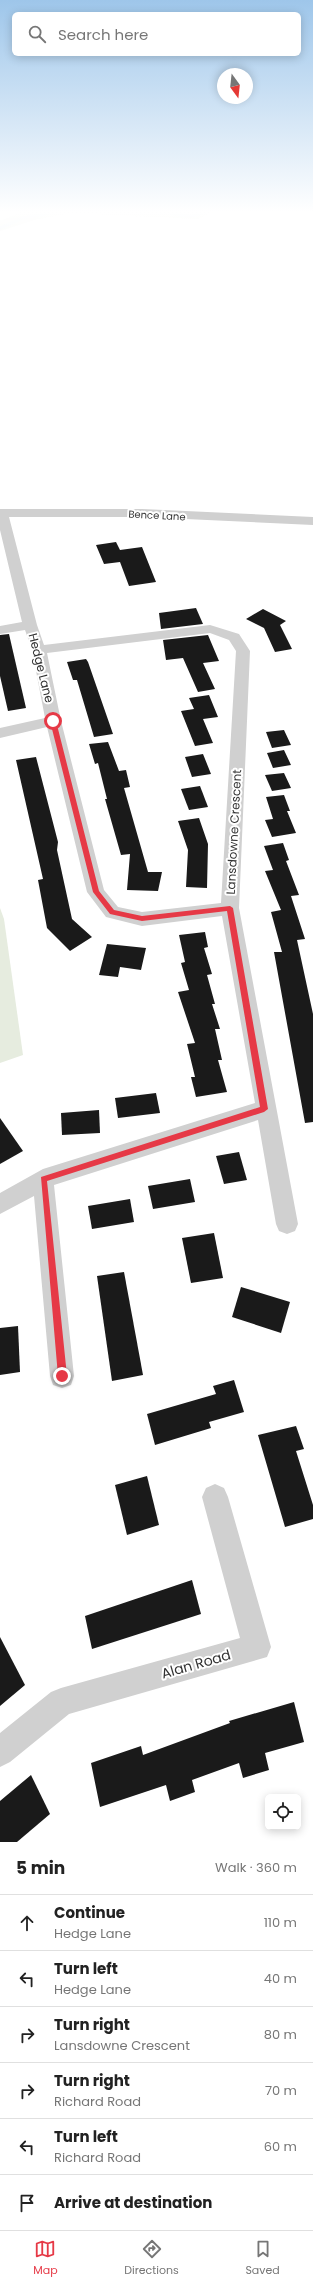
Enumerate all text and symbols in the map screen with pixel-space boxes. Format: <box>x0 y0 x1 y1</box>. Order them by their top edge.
search box <box>12 12 301 56</box>
icon: search <box>26 23 48 45</box>
text: Search here <box>58 24 148 45</box>
north arrow <box>217 68 253 104</box>
street label: Bence Lane <box>128 507 186 524</box>
street label: Hedge Lane <box>25 631 58 704</box>
route start <box>44 712 62 730</box>
street label: Lansdowne Crescent <box>222 769 245 895</box>
route end <box>53 1367 71 1385</box>
street label: Alan Road <box>159 1645 233 1683</box>
map controls <box>265 1794 301 1830</box>
button: locate <box>265 1794 301 1830</box>
text: 5 min <box>16 1856 65 1880</box>
text: Walk · 360 m <box>215 1858 297 1877</box>
text: Continue <box>54 1902 125 1923</box>
icon: ahead <box>16 1912 38 1934</box>
text: 110 m <box>264 1913 297 1932</box>
text: Hedge Lane <box>54 1924 131 1943</box>
text: Turn left <box>54 1958 118 1979</box>
icon: left <box>16 1968 38 1990</box>
text: 40 m <box>264 1969 297 1988</box>
text: Hedge Lane <box>54 1980 131 1999</box>
text: Turn right <box>54 2014 130 2035</box>
icon: right <box>16 2024 38 2046</box>
text: 80 m <box>264 2025 297 2044</box>
text: Lansdowne Crescent <box>54 2036 190 2055</box>
text: Turn right <box>54 2070 130 2091</box>
icon: right <box>16 2080 38 2102</box>
text: 70 m <box>265 2081 297 2100</box>
text: Richard Road <box>54 2092 141 2111</box>
text: Turn left <box>54 2126 118 2147</box>
icon: left <box>16 2136 38 2158</box>
text: 60 m <box>264 2137 297 2156</box>
text: Richard Road <box>54 2148 141 2167</box>
icon: arrive <box>16 2192 38 2214</box>
text: Arrive at destination <box>54 2192 212 2213</box>
tab: Map <box>33 2238 58 2279</box>
tab: Directions <box>124 2238 179 2279</box>
tab: Saved <box>245 2238 280 2279</box>

